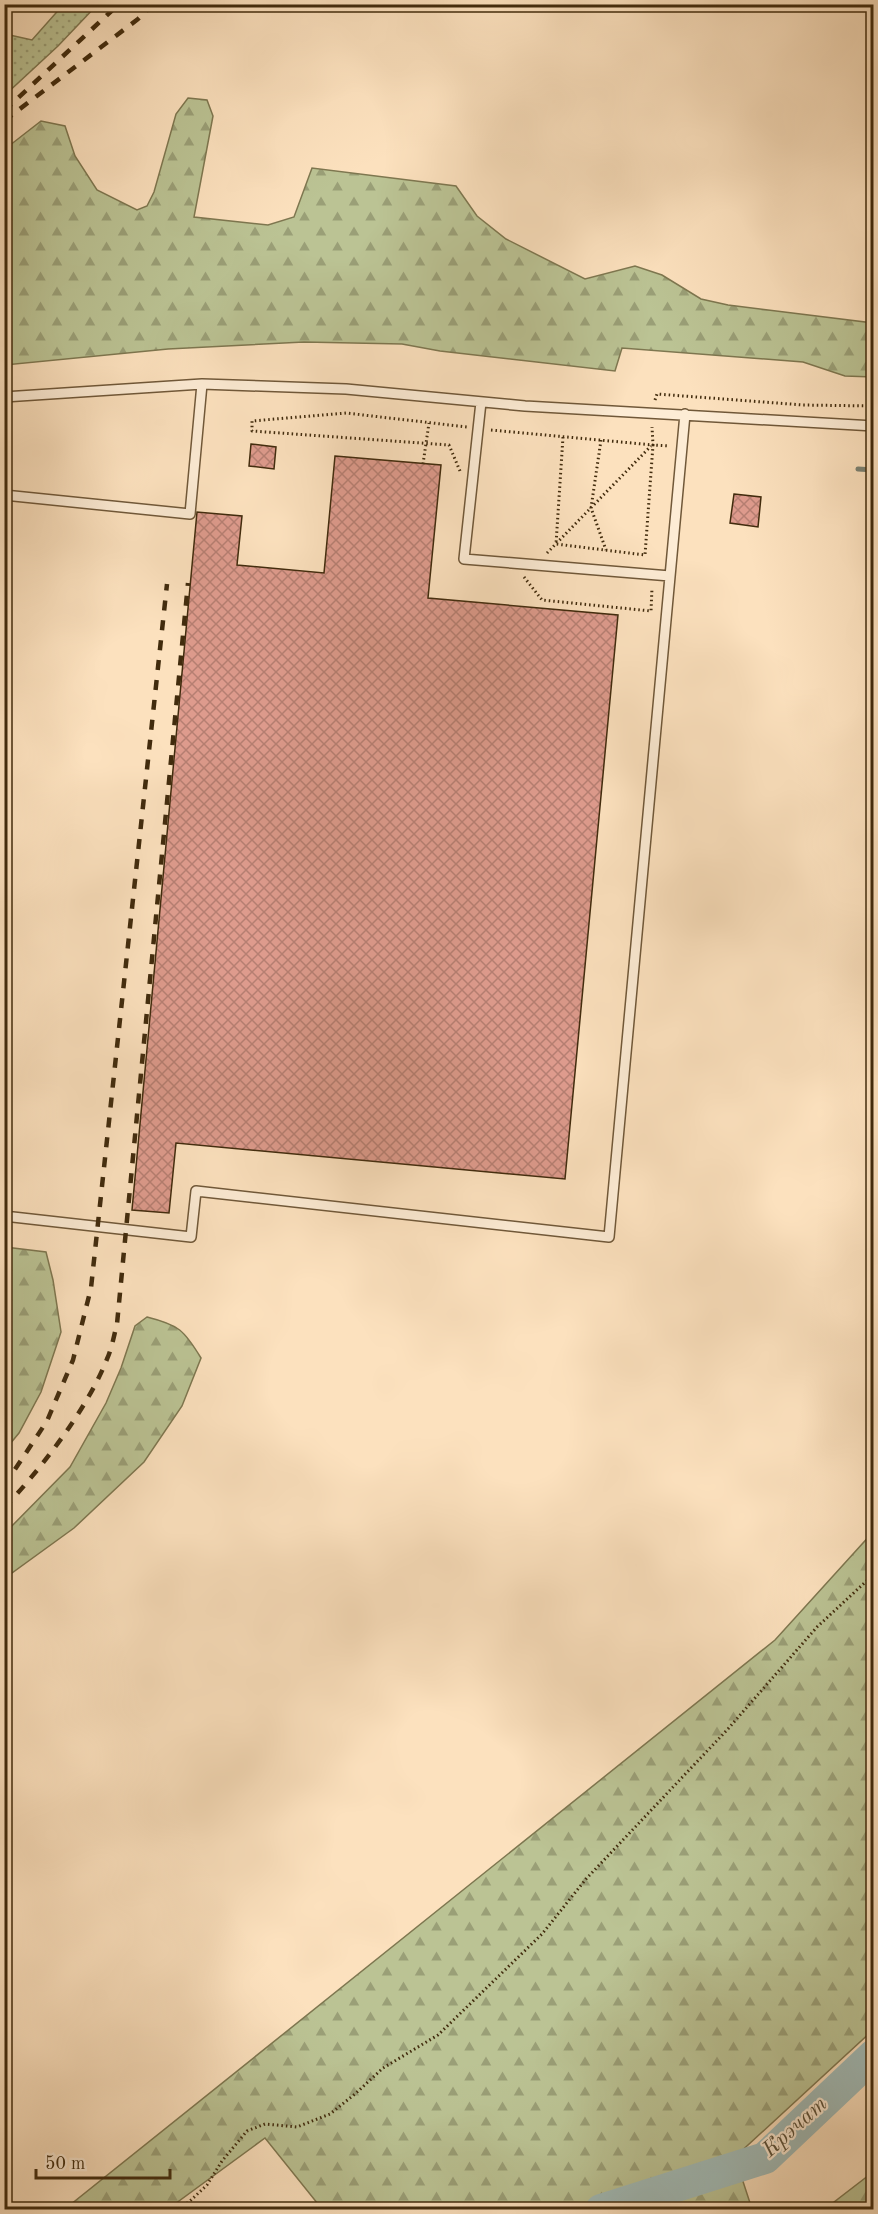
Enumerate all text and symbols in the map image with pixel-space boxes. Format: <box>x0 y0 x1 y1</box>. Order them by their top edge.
water label: Крэчат <box>758 2092 832 2162</box>
scale bar <box>36 2142 170 2180</box>
text: 50 m <box>45 2155 85 2173</box>

